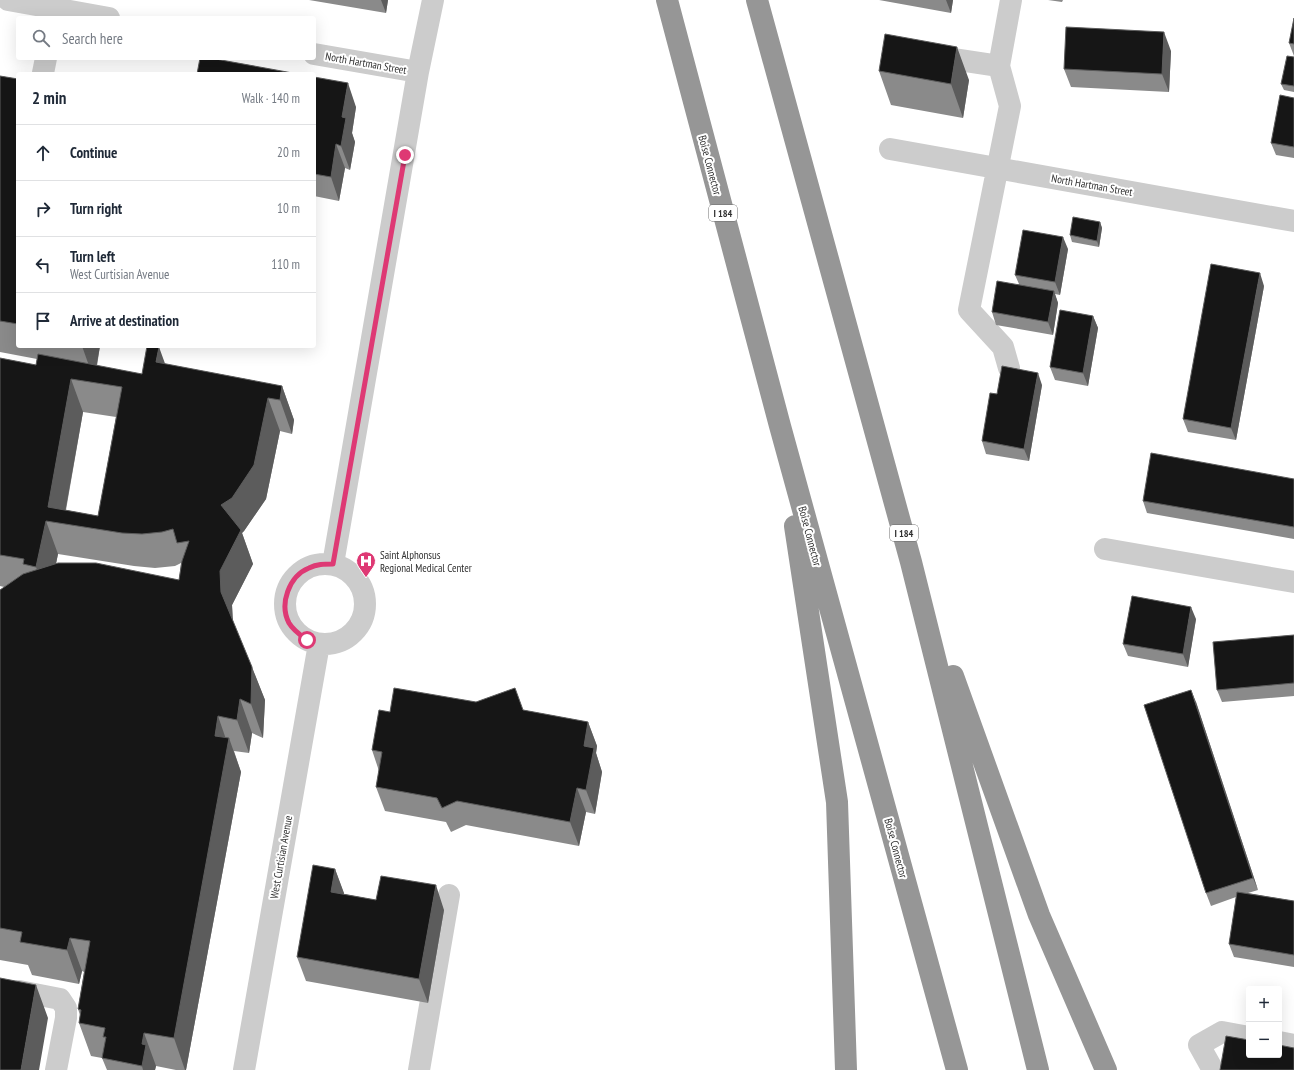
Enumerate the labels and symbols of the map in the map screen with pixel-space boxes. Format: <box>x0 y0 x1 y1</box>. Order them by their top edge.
street label: North Hartman Street <box>324 49 408 77</box>
street label: Boise Connector <box>695 134 725 196</box>
route end <box>396 146 414 164</box>
street label: North Hartman Street <box>1050 171 1134 199</box>
road number: I 184 <box>709 205 737 221</box>
street label: Boise Connector <box>795 505 825 567</box>
road number: I 184 <box>890 525 918 541</box>
place label: Saint Alphonsus Regional Medical Center <box>380 548 472 575</box>
hospital icon: Saint Alphonsus Regional Medical Center <box>355 550 377 578</box>
route start <box>298 631 316 649</box>
street label: West Curtisian Avenue <box>267 814 295 900</box>
street label: Boise Connector <box>881 817 911 879</box>

